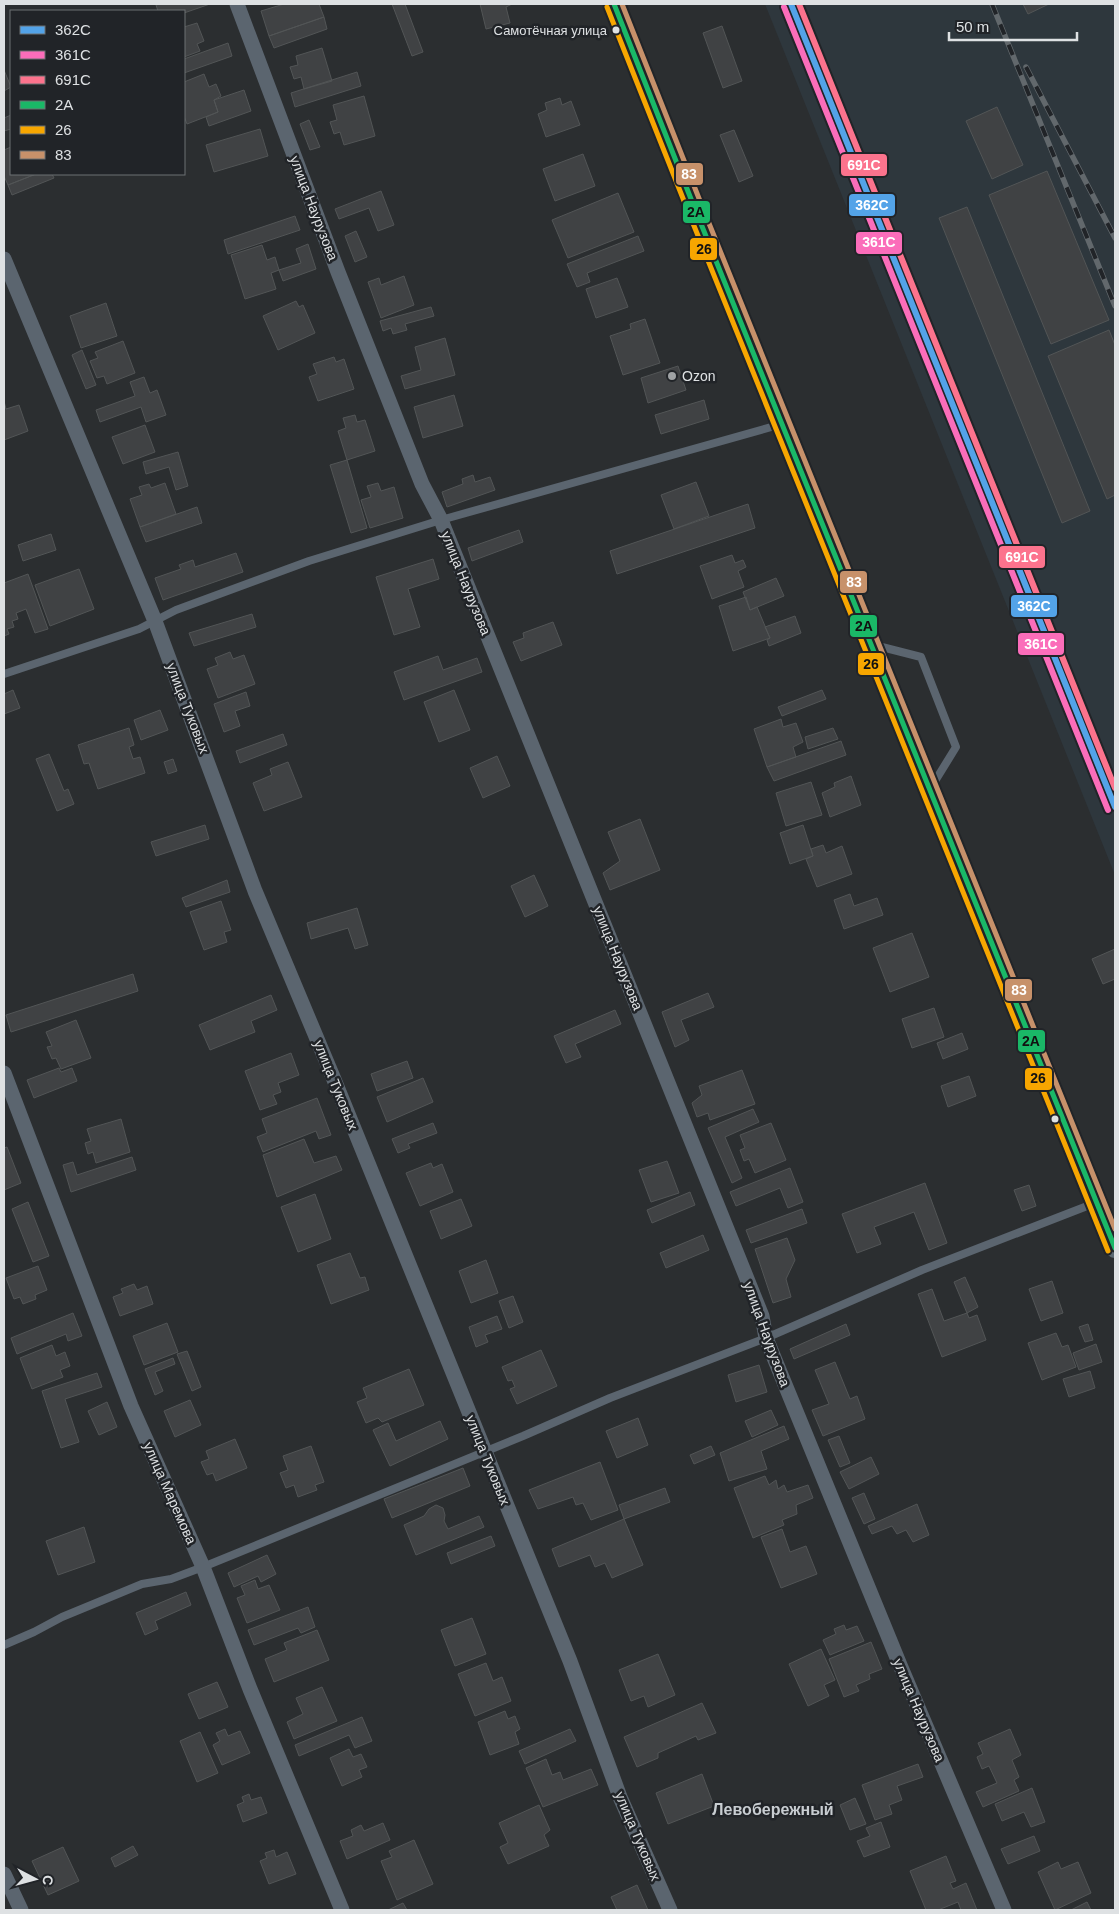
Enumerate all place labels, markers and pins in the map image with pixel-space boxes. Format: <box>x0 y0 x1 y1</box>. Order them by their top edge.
place label: Самотёчная улица <box>494 23 608 38</box>
marker: Самотёчная улица <box>611 25 621 35</box>
place label: Ozon <box>682 368 715 384</box>
marker: Ozon <box>666 370 678 382</box>
unlabelled marker <box>1050 1114 1060 1124</box>

